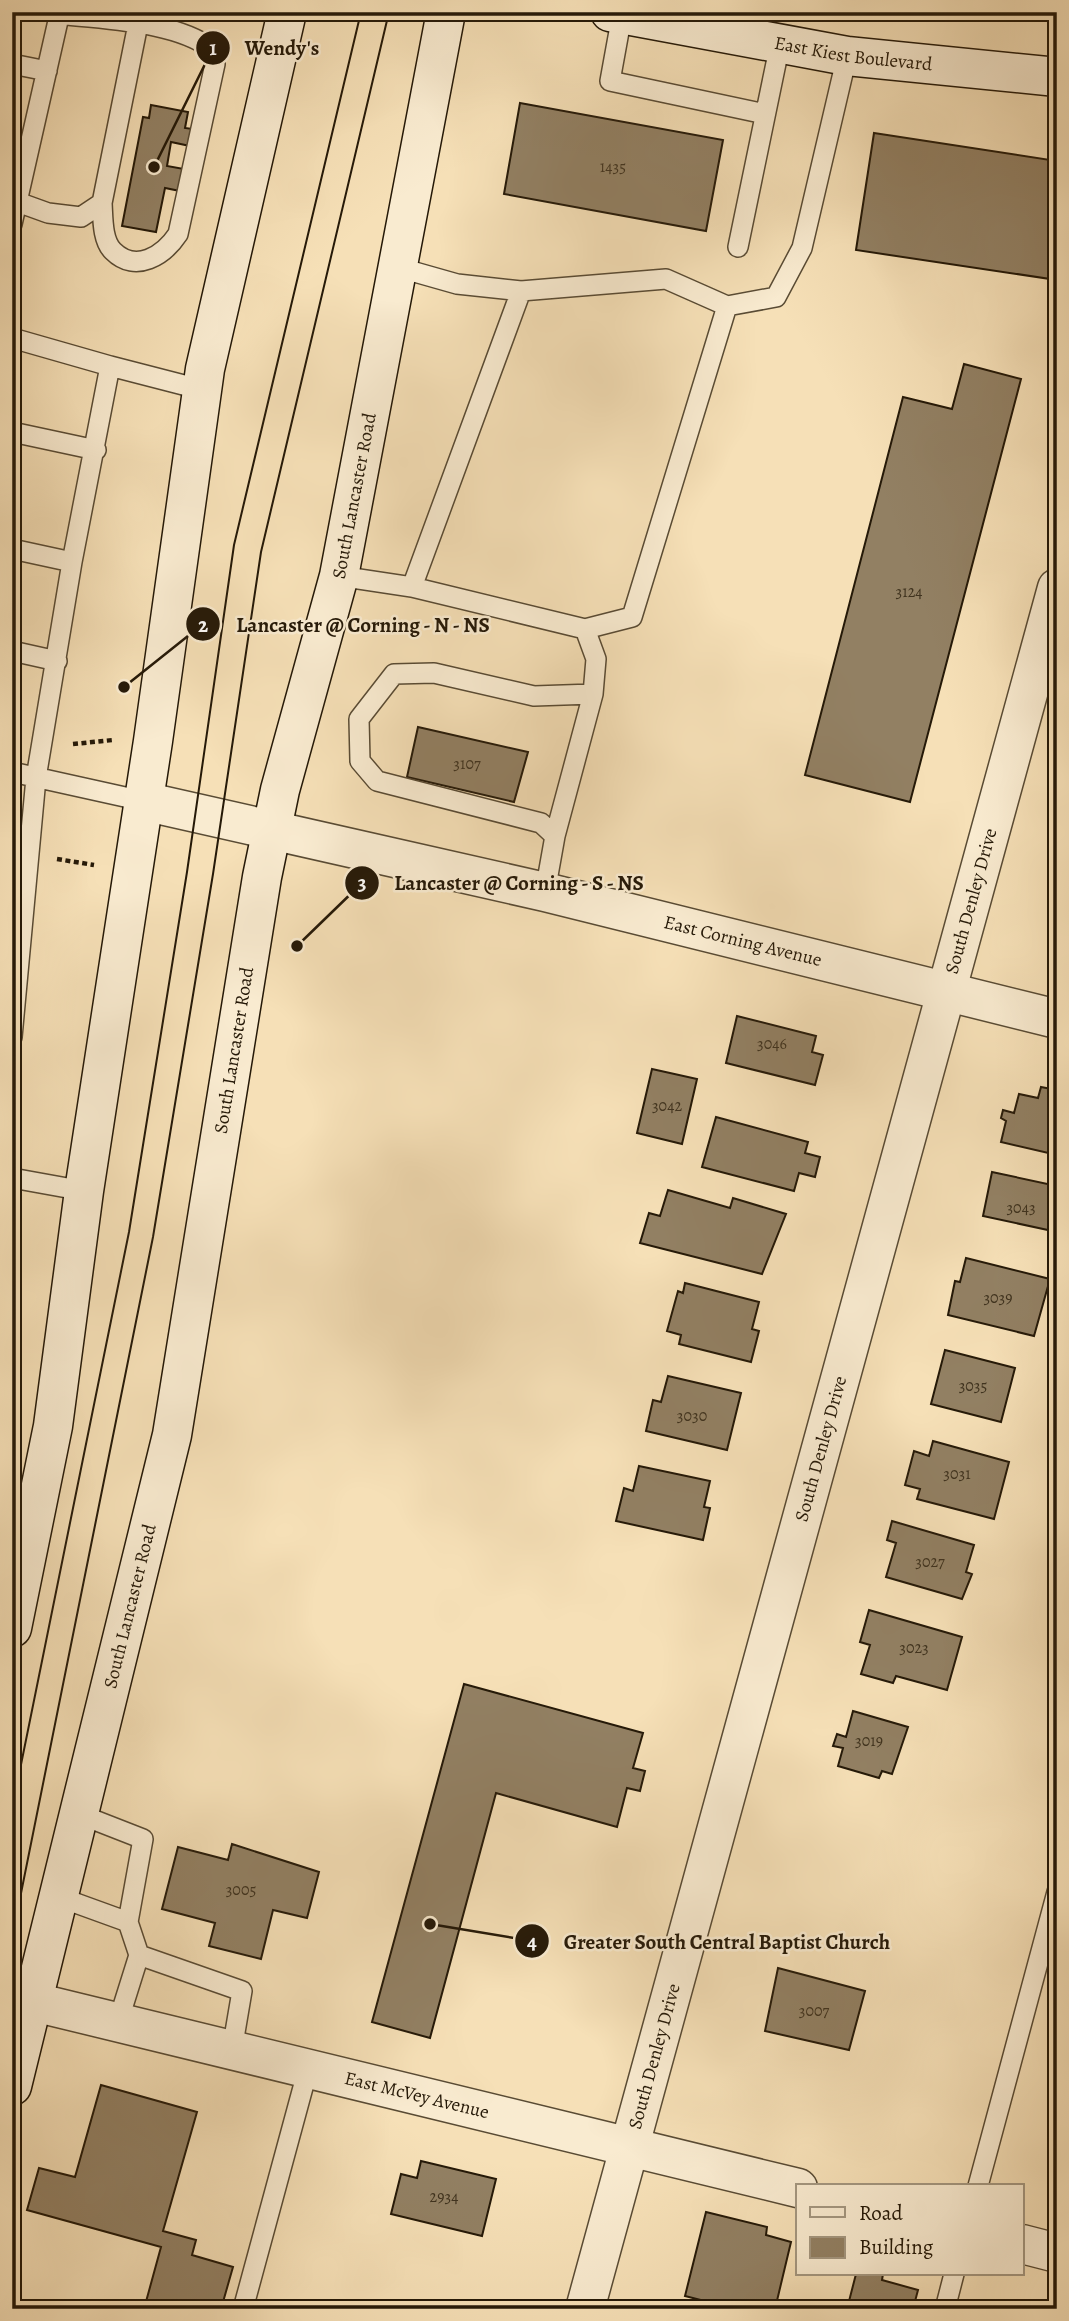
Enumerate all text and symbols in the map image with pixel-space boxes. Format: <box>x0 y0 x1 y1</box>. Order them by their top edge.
callout: Wendy's <box>195 27 333 69</box>
street label: East Kiest Boulevard <box>772 30 934 78</box>
text: 1 <box>209 34 217 62</box>
text: Wendy's <box>244 34 319 62</box>
house number: 1435 <box>600 156 626 178</box>
street label: South Lancaster Road <box>326 410 383 581</box>
house number: 3124 <box>896 581 922 603</box>
callout: Lancaster @ Corning - N - NS <box>186 603 504 645</box>
text: 2 <box>198 611 208 639</box>
text: Lancaster @ Corning - N - NS <box>236 611 490 639</box>
house number: 3107 <box>453 753 481 775</box>
street label: South Denley Drive <box>939 825 1004 977</box>
callout: Lancaster @ Corning - S - NS <box>345 862 659 904</box>
text: 3 <box>357 869 367 897</box>
text: Lancaster @ Corning - S - NS <box>394 869 644 897</box>
street label: East Corning Avenue <box>661 909 824 973</box>
street label: South Lancaster Road <box>208 964 260 1136</box>
house number: 3046 <box>757 1033 787 1055</box>
house number: 3042 <box>652 1095 682 1117</box>
house number: 3043 <box>1006 1197 1036 1219</box>
house number: 3039 <box>983 1287 1013 1309</box>
street label: South Denley Drive <box>789 1373 853 1525</box>
house number: 3035 <box>959 1375 987 1397</box>
house number: 3030 <box>677 1405 707 1427</box>
house number: 3031 <box>943 1463 971 1485</box>
street label: South Lancaster Road <box>97 1521 163 1691</box>
house number: 3027 <box>915 1551 945 1573</box>
house number: 3023 <box>899 1637 929 1659</box>
house number: 3019 <box>855 1730 883 1752</box>
house number: 3005 <box>226 1879 256 1901</box>
callout: Greater South Central Baptist Church <box>514 1920 904 1962</box>
text: 4 <box>527 1928 537 1956</box>
text: Greater South Central Baptist Church <box>564 1928 890 1956</box>
street label: South Denley Drive <box>622 1981 687 2132</box>
house number: 3007 <box>799 2000 829 2022</box>
street label: East McVey Avenue <box>342 2065 492 2125</box>
legend <box>796 2184 1024 2276</box>
house number: 2934 <box>430 2186 458 2208</box>
text: Road <box>859 2199 903 2227</box>
text: Building <box>859 2233 934 2261</box>

